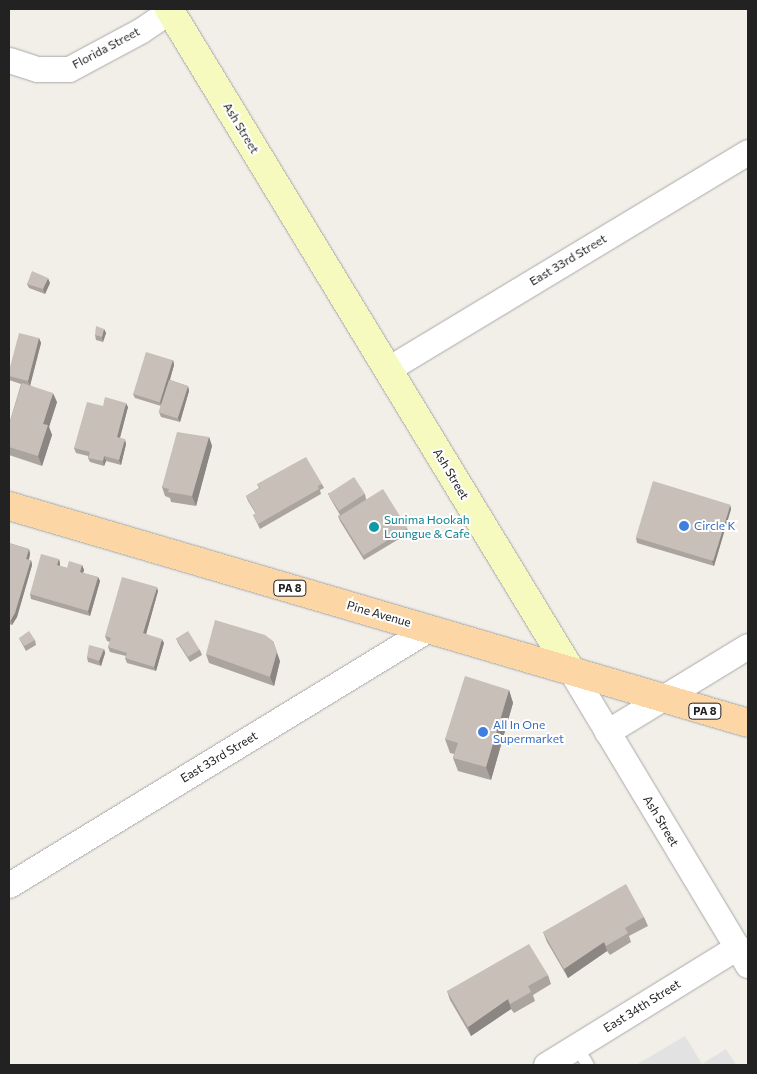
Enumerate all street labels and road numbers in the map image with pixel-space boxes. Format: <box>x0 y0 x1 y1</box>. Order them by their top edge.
street label: Florida Street <box>70 24 142 72</box>
street label: Ash Street <box>220 100 262 156</box>
street label: East 33rd Street <box>527 231 609 289</box>
street label: Ash Street <box>430 446 472 502</box>
road number: PA 8 <box>272 580 308 596</box>
street label: Pine Avenue <box>345 598 413 630</box>
road number: PA 8 <box>688 702 722 719</box>
street label: East 33rd Street <box>178 728 260 786</box>
street label: Ash Street <box>640 793 682 849</box>
street label: East 34th Street <box>601 977 683 1035</box>

